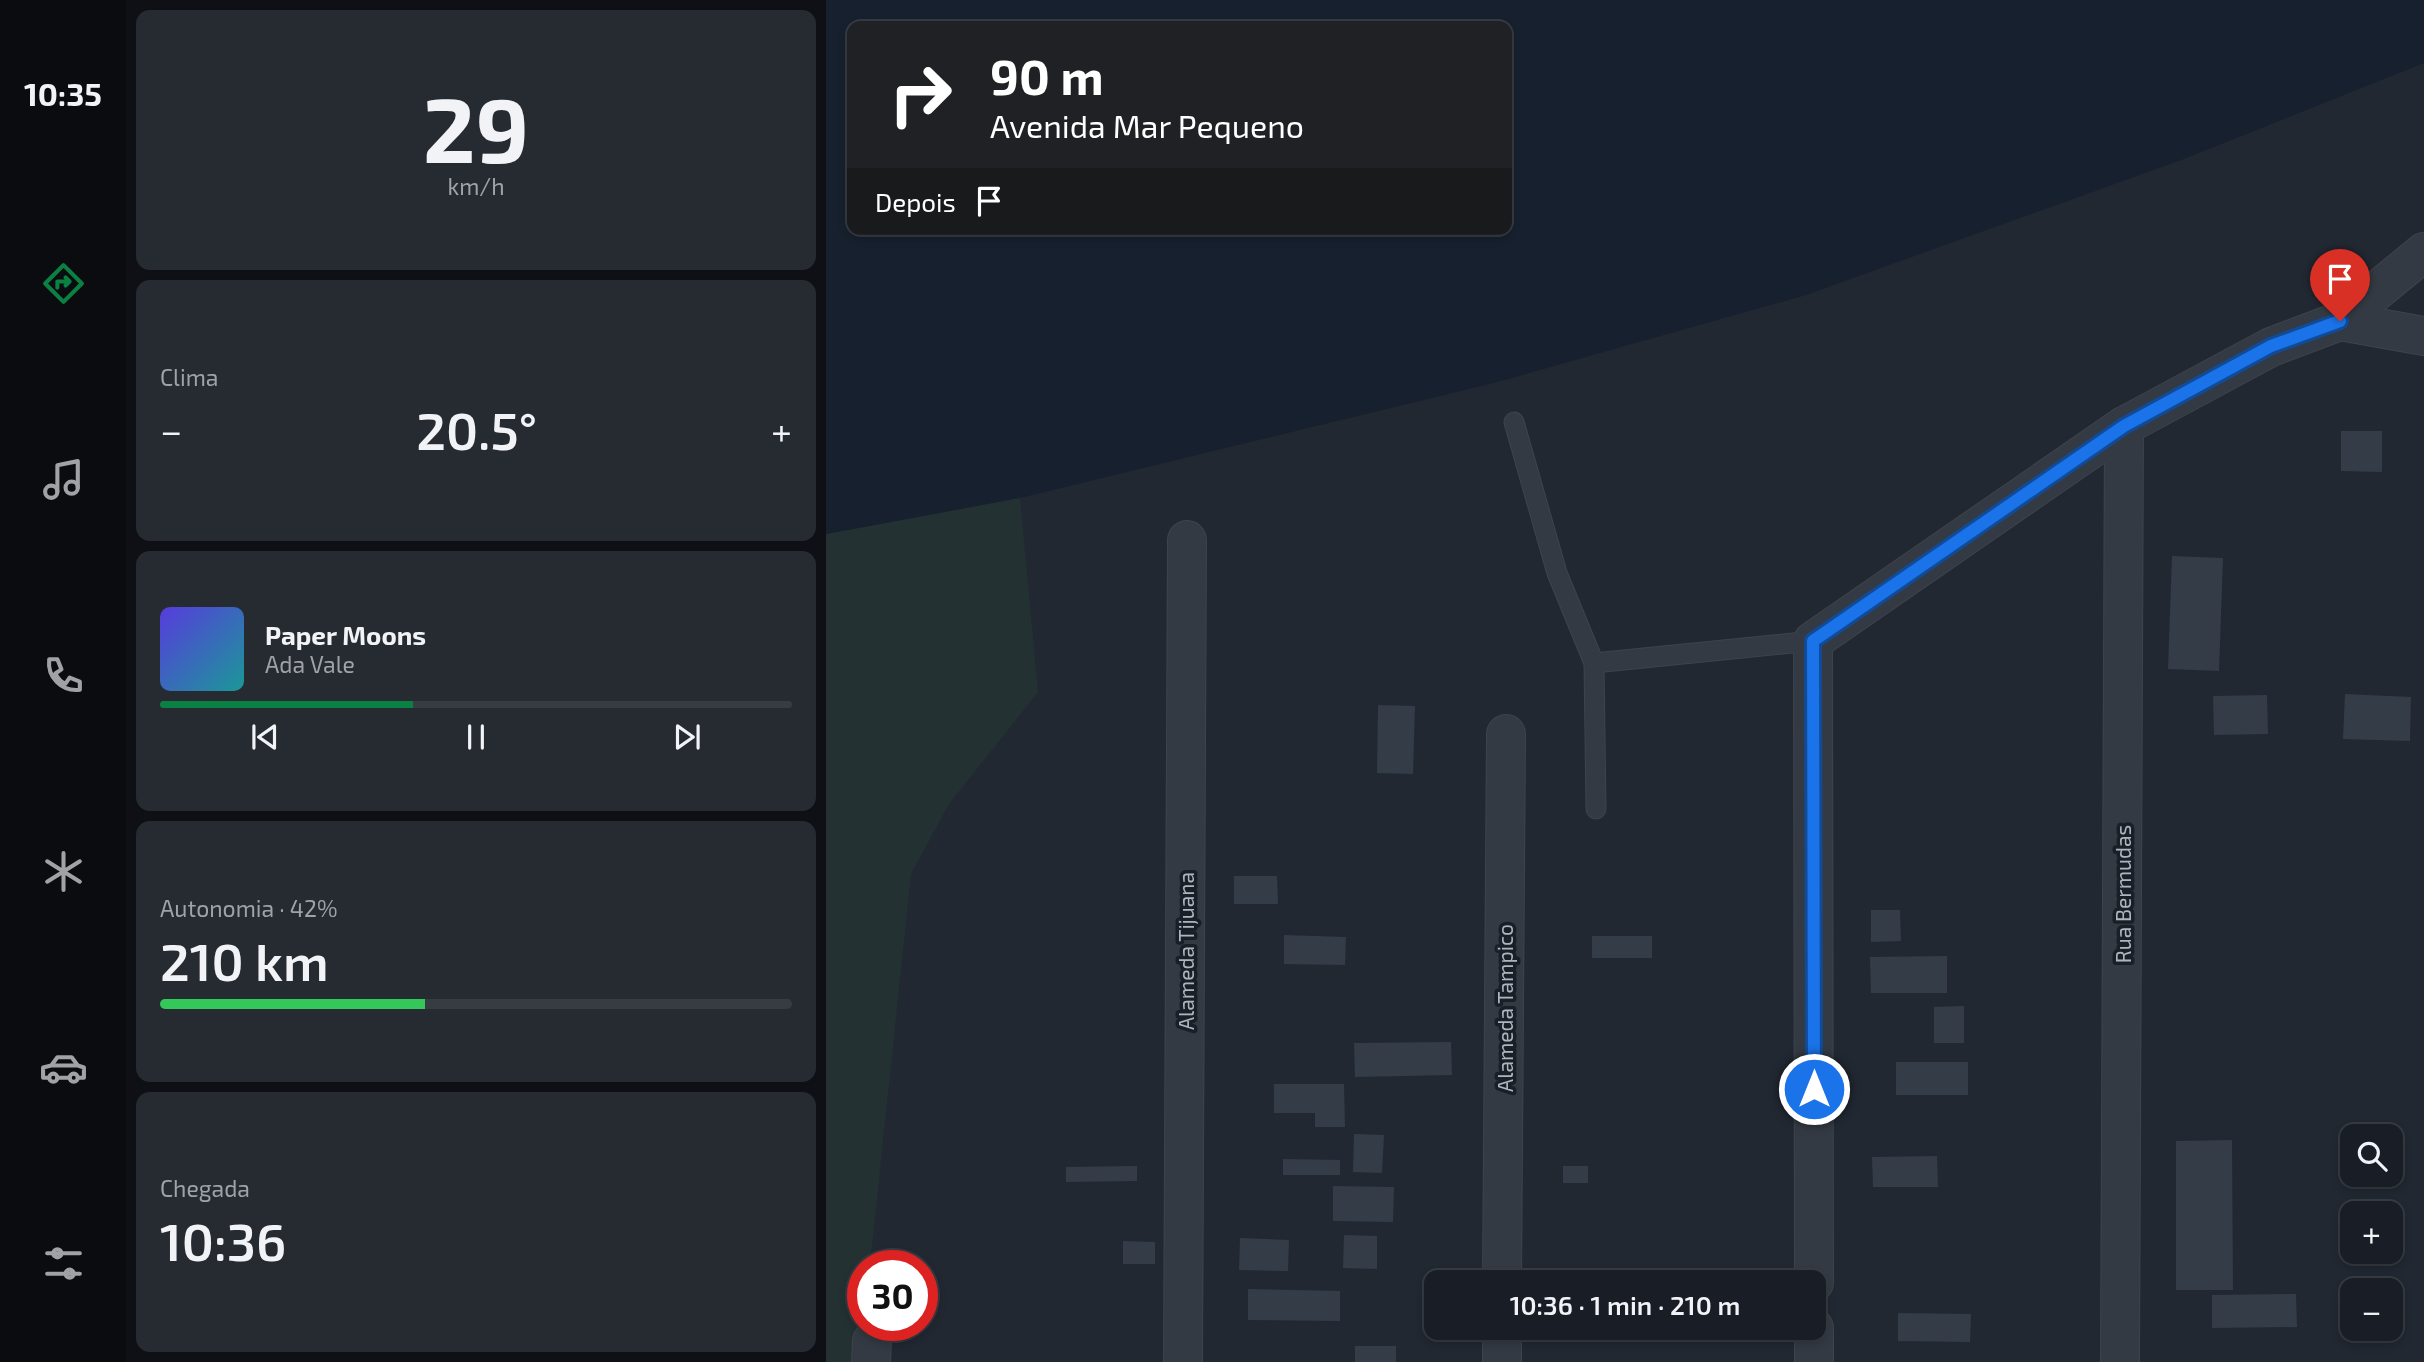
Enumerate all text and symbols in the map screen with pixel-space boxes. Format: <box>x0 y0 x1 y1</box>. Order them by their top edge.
text: 90 m <box>990 46 1104 105</box>
icon: right <box>875 49 966 140</box>
text: 29 <box>423 72 529 181</box>
text: 10:35 <box>24 74 102 112</box>
text: Avenida Mar Pequeno <box>990 106 1304 144</box>
text: km/h <box>447 172 505 200</box>
icon: arrive <box>970 182 1008 220</box>
text: Depois <box>875 186 956 217</box>
pin <box>2310 249 2370 321</box>
icon: directions <box>39 259 88 308</box>
icon: arrive <box>2321 260 2359 298</box>
text: Clima <box>160 363 218 391</box>
text: 20.5° <box>416 398 537 460</box>
text: − <box>160 407 182 453</box>
text: + <box>771 407 792 453</box>
icon: music <box>39 455 88 504</box>
text: Paper Moons <box>265 619 426 650</box>
text: Ada Vale <box>265 650 355 678</box>
icon: phone <box>39 651 88 700</box>
icon: previous <box>246 718 284 756</box>
icon: pause <box>457 718 495 756</box>
icon: next <box>668 718 706 756</box>
street label: Rua Bermudas <box>2110 825 2135 963</box>
icon: climate <box>39 847 88 896</box>
street label: Alameda Tijuana <box>1173 872 1199 1030</box>
text: Autonomia · 42% <box>160 894 337 922</box>
street label: Alameda Tampico <box>1492 924 1517 1092</box>
text: 210 km <box>160 929 329 991</box>
icon: car <box>39 1043 88 1092</box>
position arrow <box>1777 1052 1851 1126</box>
map controls <box>2340 1124 2403 1341</box>
button: search <box>2340 1124 2403 1187</box>
text: Chegada <box>160 1174 250 1202</box>
button: + <box>2340 1201 2403 1264</box>
text: 10:36 <box>160 1209 286 1271</box>
icon: filters <box>39 1239 88 1288</box>
speed limit sign: 30 <box>847 1250 938 1341</box>
button: − <box>2340 1278 2403 1341</box>
text: 10:36 · 1 min · 210 m <box>1510 1289 1740 1320</box>

